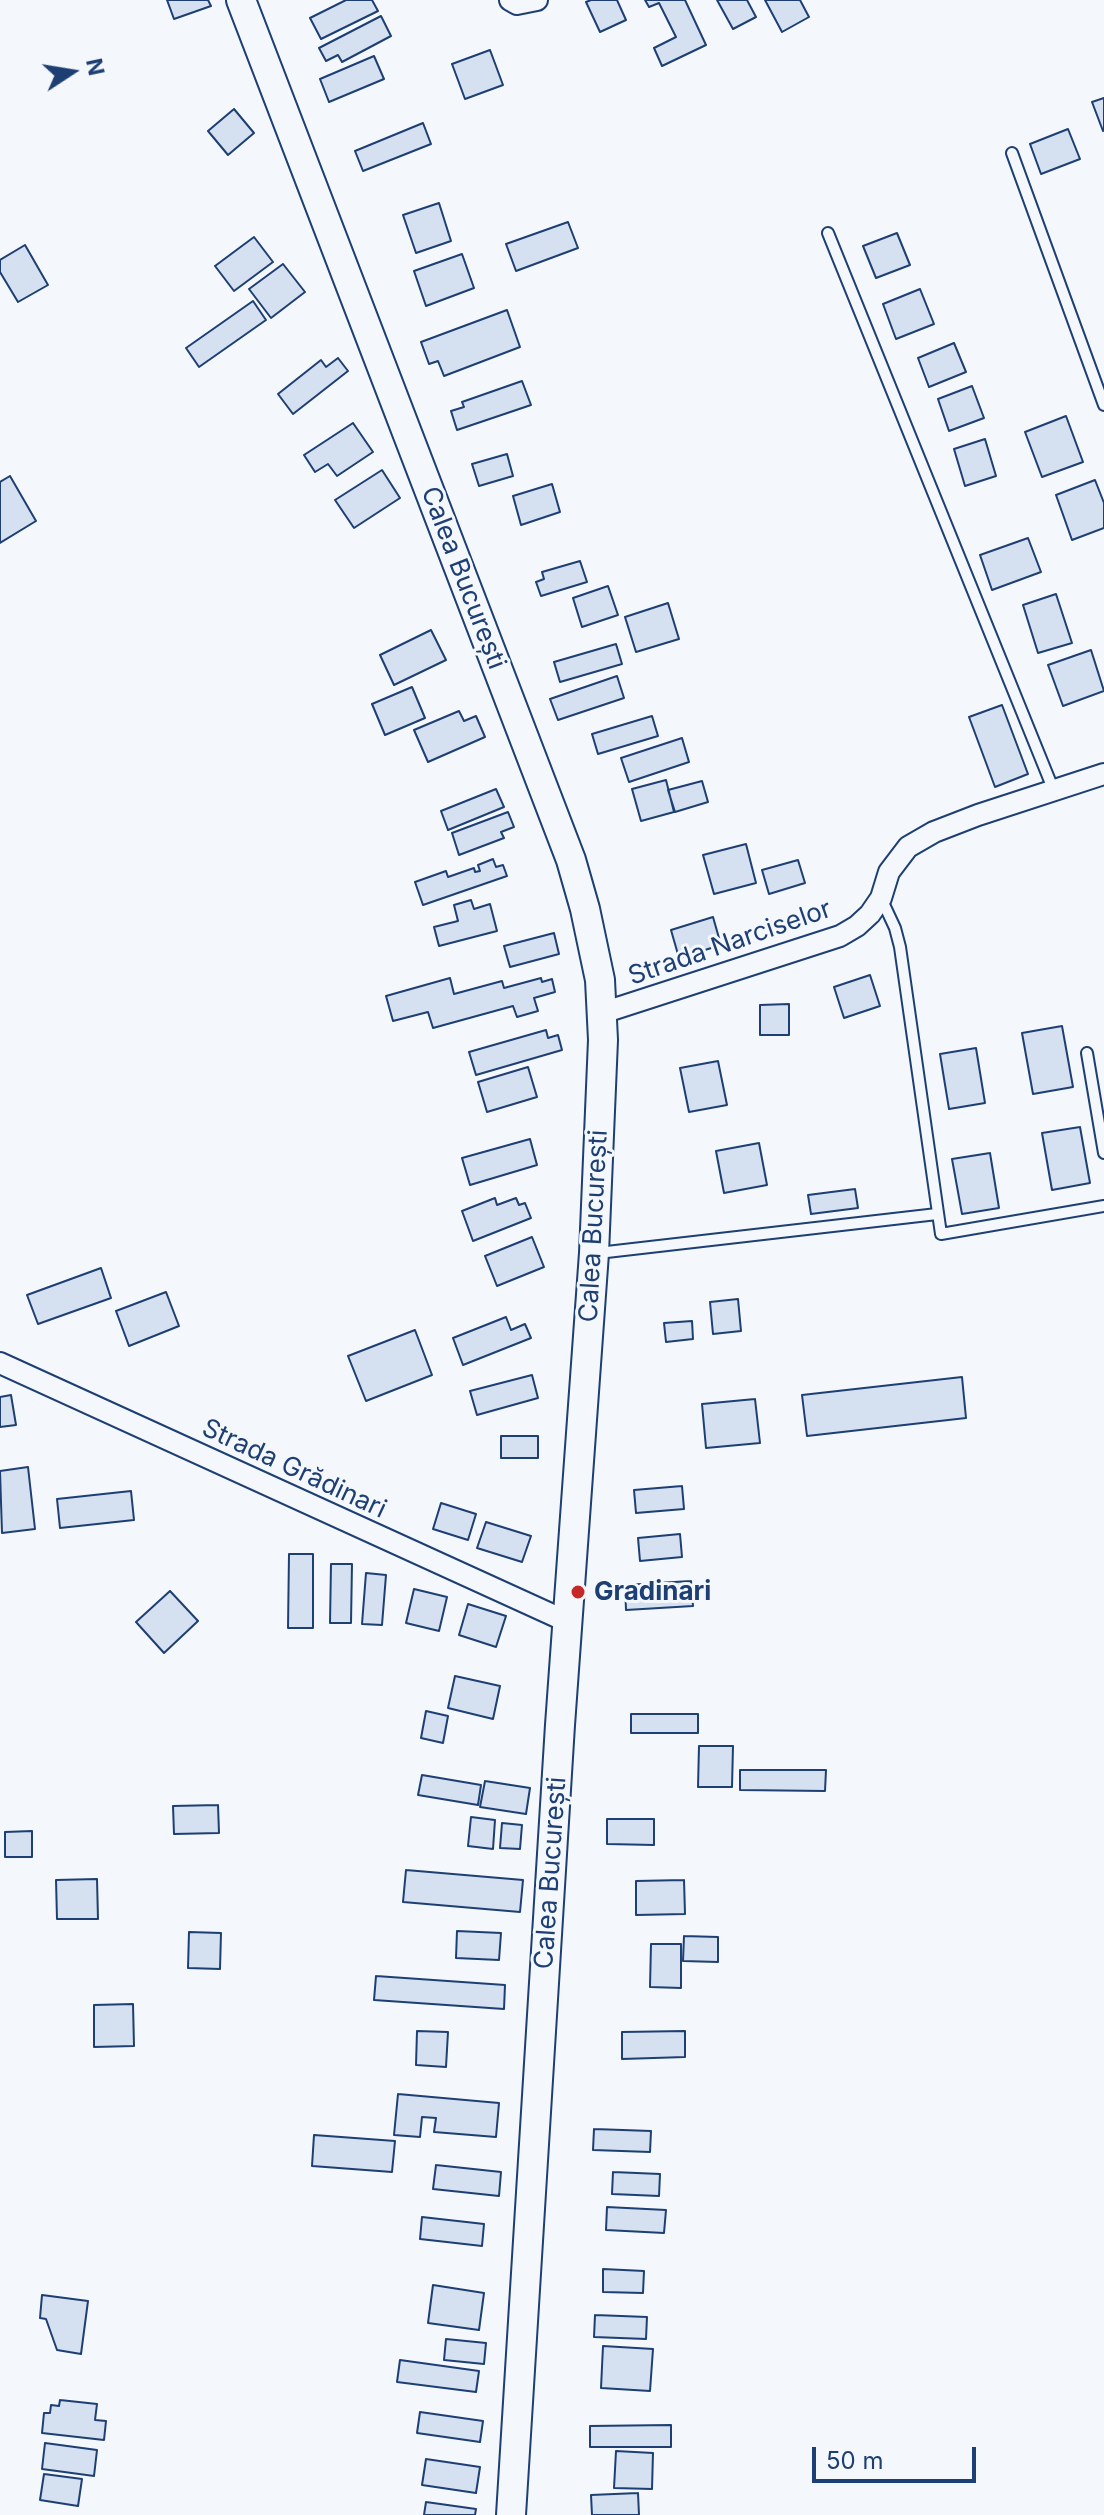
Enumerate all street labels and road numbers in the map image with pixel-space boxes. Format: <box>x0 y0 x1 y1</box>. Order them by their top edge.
street label: Calea București <box>414 482 512 674</box>
street label: Strada Narciselor <box>624 894 836 992</box>
street label: Calea București <box>573 1129 615 1323</box>
street label: Strada Grădinari <box>197 1413 391 1525</box>
street label: Calea București <box>529 1776 573 1970</box>

